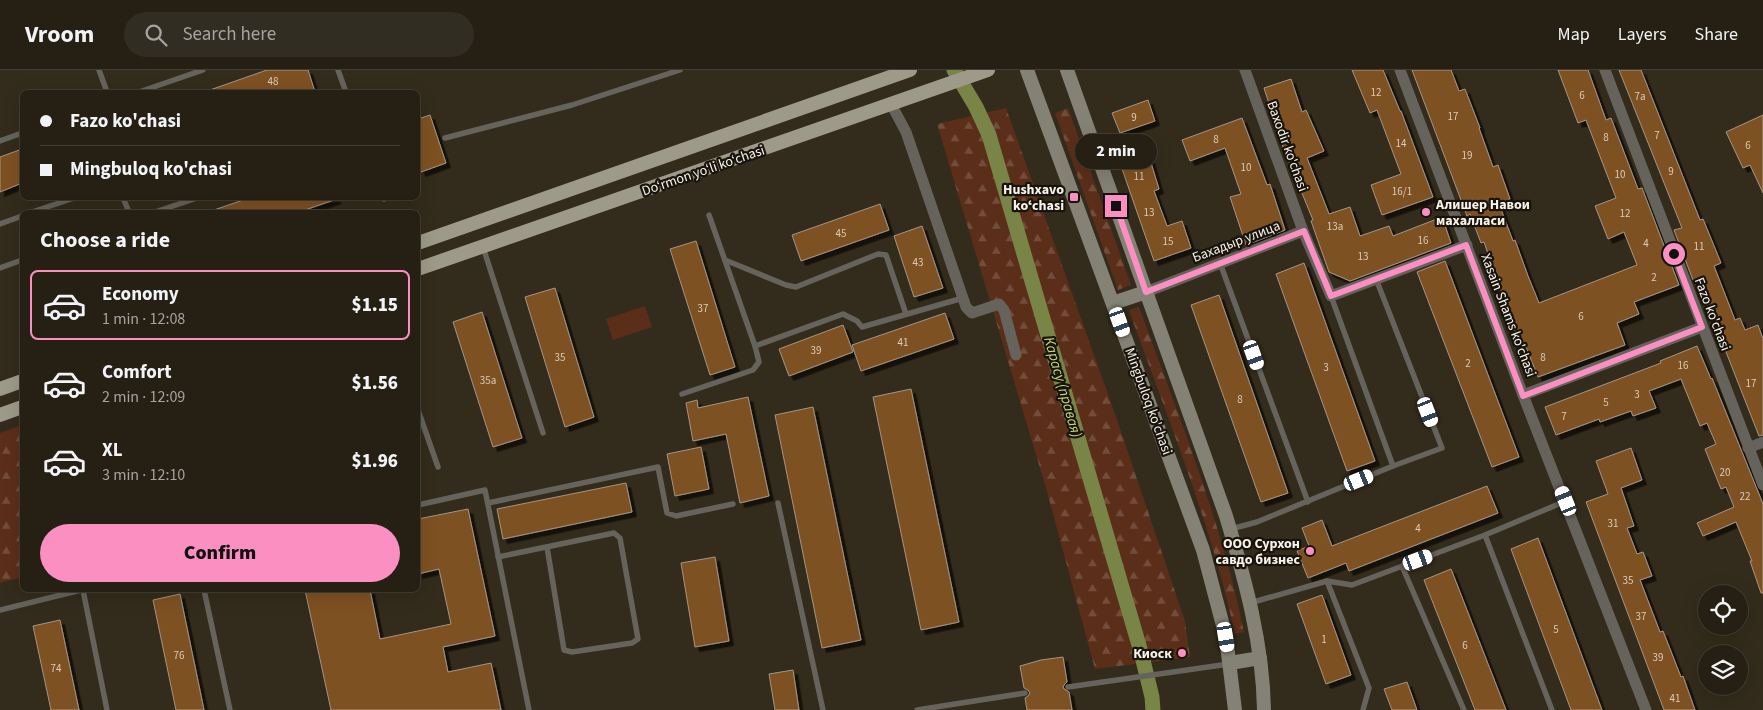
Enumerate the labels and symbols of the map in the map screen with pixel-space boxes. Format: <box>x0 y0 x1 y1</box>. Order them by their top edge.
house number: 48 <box>268 74 279 89</box>
house number: 12 <box>1371 85 1381 100</box>
house number: 6 <box>1579 88 1585 103</box>
house number: 7a <box>1634 89 1646 104</box>
street label: Baxodir ko'chasi <box>1261 98 1313 194</box>
house number: 17 <box>1448 109 1458 124</box>
house number: 9 <box>1131 110 1137 125</box>
house number: 7 <box>1654 128 1660 143</box>
house number: 8 <box>1603 130 1609 145</box>
house number: 8 <box>1213 132 1219 147</box>
callout: 2 min <box>1075 134 1157 168</box>
house number: 14 <box>1396 136 1407 151</box>
house number: 6 <box>1745 138 1751 153</box>
street label: Do‘rmon yo‘li ko‘chasi <box>639 141 767 201</box>
house number: 19 <box>1462 148 1472 163</box>
house number: 10 <box>1241 160 1251 175</box>
house number: 9 <box>1668 164 1674 179</box>
house number: 10 <box>1615 167 1625 182</box>
house number: 11 <box>1134 169 1144 184</box>
place label: Hushxavo koʻchasi <box>1003 180 1064 216</box>
house number: 16/1 <box>1392 184 1412 199</box>
marker: Hushxavo koʻchasi <box>1068 191 1080 203</box>
route end <box>1105 195 1127 217</box>
place label: Алишер Навои махалласи <box>1435 195 1530 231</box>
house number: 13 <box>1144 205 1154 220</box>
marker: Алишер Навои махалласи <box>1420 206 1432 218</box>
house number: 12 <box>1620 206 1630 221</box>
street label: Бахадыр улица <box>1190 216 1283 268</box>
house number: 13а <box>1327 219 1343 234</box>
house number: 45 <box>836 226 846 241</box>
house number: 16 <box>1418 233 1429 248</box>
house number: 15 <box>1163 234 1173 249</box>
house number: 4 <box>1643 236 1649 251</box>
house number: 11 <box>1694 239 1704 254</box>
route start <box>1663 243 1685 265</box>
house number: 13 <box>1358 249 1368 264</box>
street label: Xasain Shams ko'chasi <box>1475 251 1541 380</box>
house number: 43 <box>913 255 923 270</box>
house number: 2 <box>1651 270 1657 285</box>
street label: Fazo ko'chasi <box>1689 275 1735 354</box>
house number: 37 <box>698 301 708 316</box>
car <box>1107 305 1132 339</box>
house number: 6 <box>1578 309 1584 324</box>
water label: Карасу (правая) <box>1038 334 1087 440</box>
house number: 41 <box>898 335 908 350</box>
car <box>1241 338 1266 372</box>
house number: 39 <box>811 343 821 358</box>
street label: Mingbuloq ko'chasi <box>1119 345 1177 458</box>
house number: 35 <box>555 350 565 365</box>
house number: 8 <box>1540 350 1546 365</box>
house number: 2 <box>1465 356 1471 371</box>
house number: 16 <box>1678 358 1689 373</box>
house number: 3 <box>1323 360 1329 375</box>
house number: 35а <box>480 373 496 388</box>
house number: 17 <box>1746 376 1756 391</box>
house number: 3 <box>1634 387 1640 402</box>
house number: 8 <box>1237 392 1243 407</box>
car <box>1415 395 1440 429</box>
house number: 5 <box>1603 395 1609 410</box>
house number: 7 <box>1561 409 1567 424</box>
house number: 20 <box>1720 465 1730 480</box>
car <box>1342 467 1375 493</box>
car <box>1553 484 1578 518</box>
house number: 22 <box>1740 489 1750 504</box>
house number: 31 <box>1608 516 1618 531</box>
house number: 4 <box>1415 521 1421 536</box>
place label: ООО Сурхон савдо бизнес <box>1215 534 1300 570</box>
marker: ООО Сурхон савдо бизнес <box>1304 545 1316 557</box>
car <box>1401 548 1434 572</box>
house number: 35 <box>1623 573 1633 588</box>
house number: 37 <box>1636 609 1646 624</box>
car <box>1216 621 1235 653</box>
house number: 5 <box>1553 622 1559 637</box>
house number: 1 <box>1321 632 1327 647</box>
house number: 6 <box>1462 638 1468 653</box>
place label: Киоск <box>1133 644 1172 664</box>
marker: Киоск <box>1176 647 1188 659</box>
house number: 76 <box>174 648 185 663</box>
house number: 39 <box>1653 650 1663 665</box>
house number: 74 <box>51 661 62 676</box>
house number: 41 <box>1670 691 1680 706</box>

